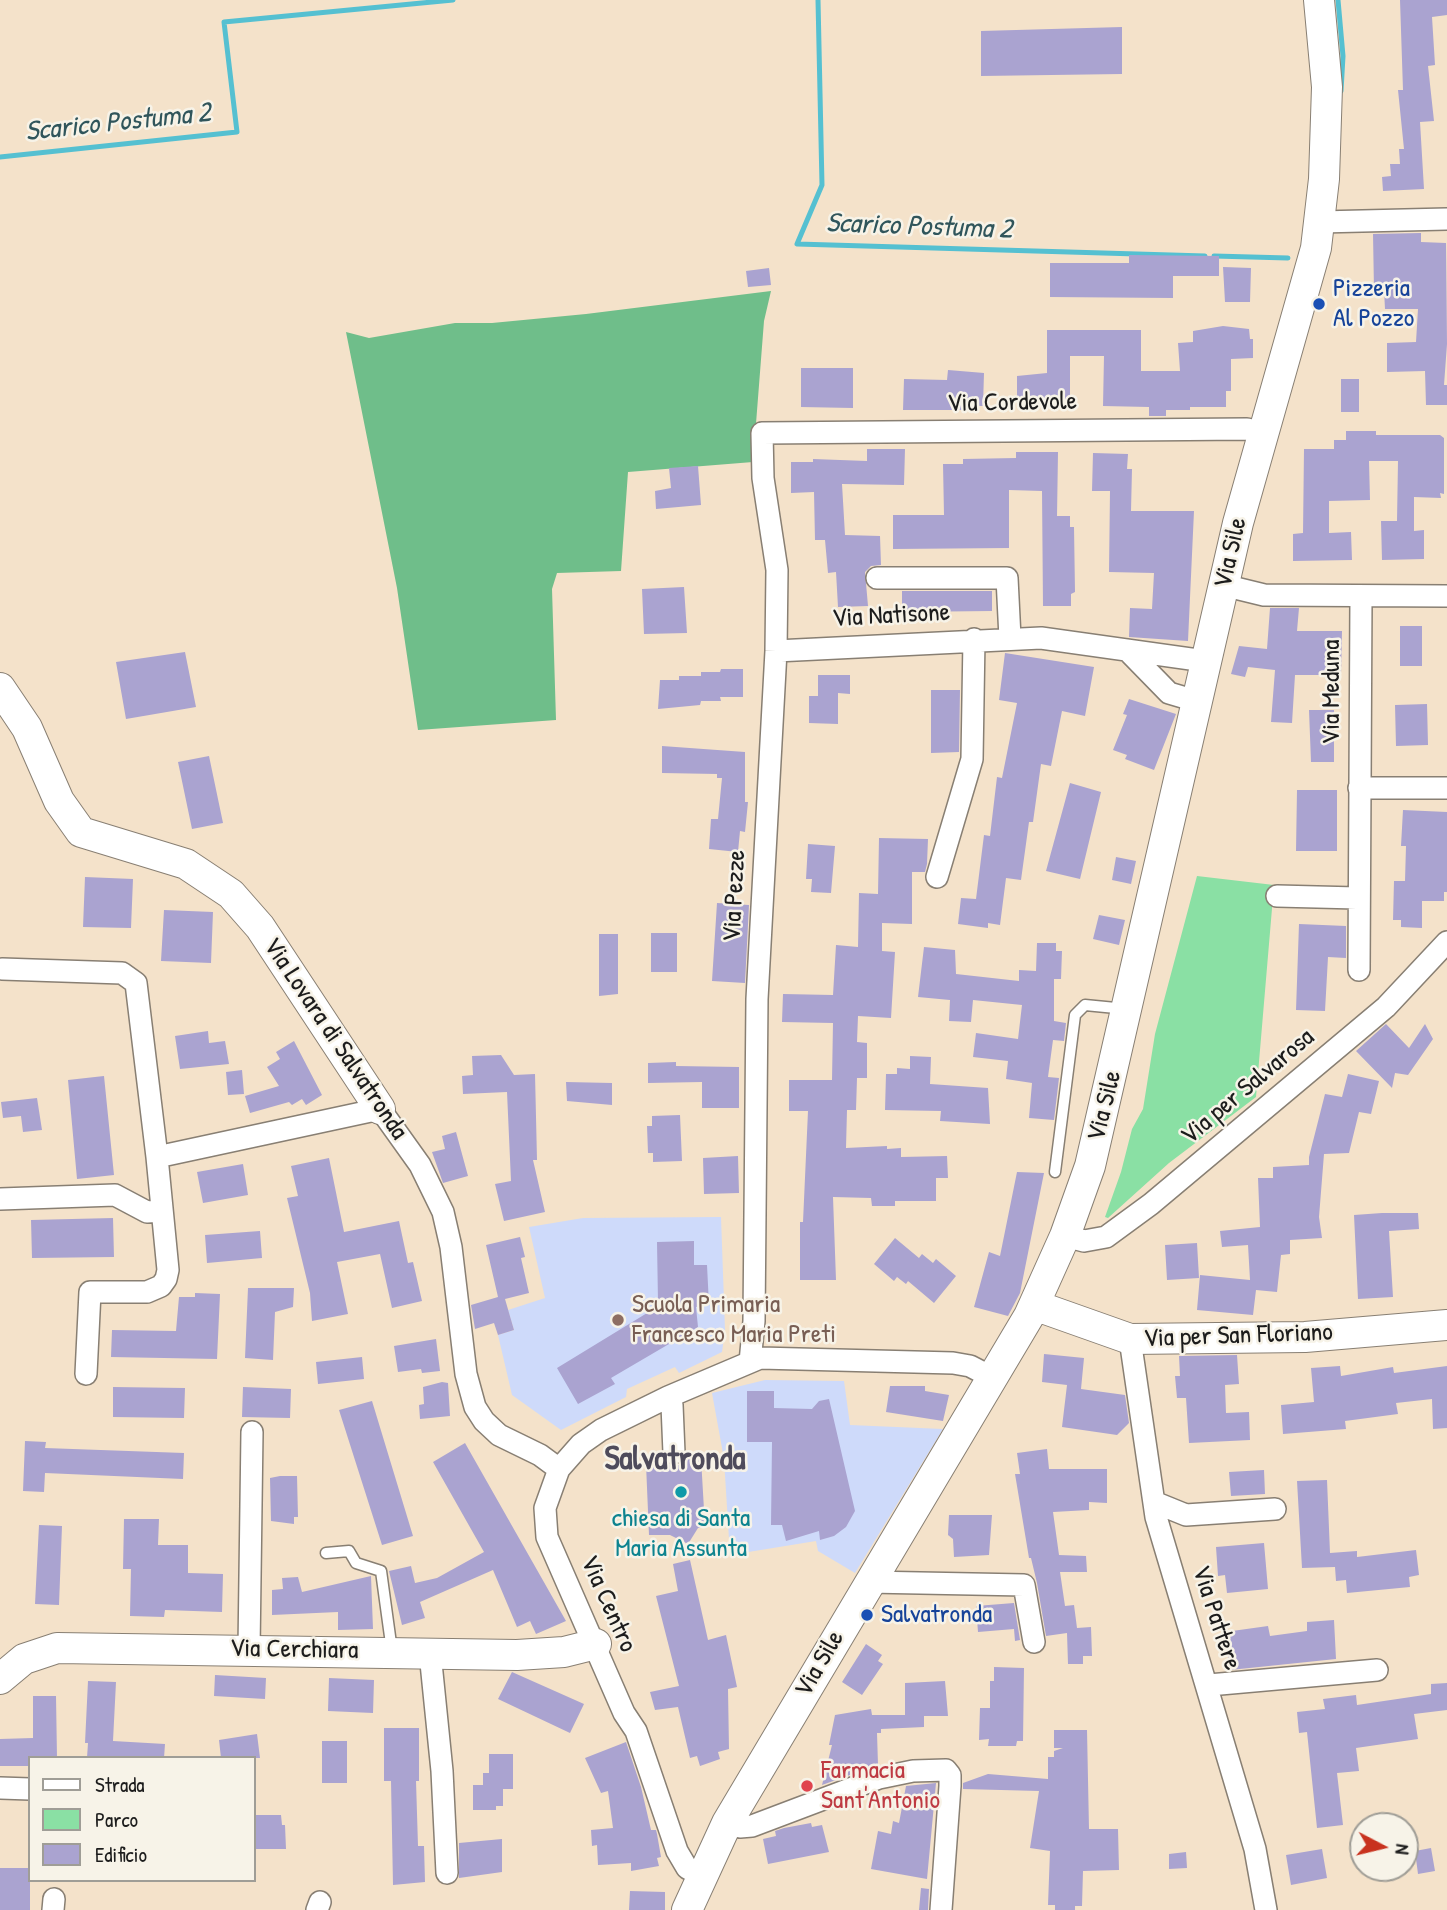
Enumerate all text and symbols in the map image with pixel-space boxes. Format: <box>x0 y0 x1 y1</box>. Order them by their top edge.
water label: Scarico Postuma 2 <box>24 97 212 149</box>
water label: Scarico Postuma 2 <box>825 207 1013 247</box>
place label: Pizzeria Al Pozzo <box>1333 273 1414 334</box>
marker: Pizzeria Al Pozzo <box>1311 296 1327 312</box>
street label: Via Cordevole <box>947 386 1077 420</box>
street label: Via Sile <box>1208 515 1254 591</box>
street label: Via Natisone <box>831 597 951 635</box>
street label: Via Meduna <box>1316 640 1348 744</box>
street label: Via Pezze <box>717 849 753 943</box>
street label: Via Lovara di Salvatronda <box>256 932 414 1146</box>
street label: Via per Salvarosa <box>1175 1022 1321 1152</box>
street label: Via Sile <box>1081 1067 1129 1145</box>
place label: Scuola Primaria Francesco Maria Preti <box>632 1289 836 1350</box>
marker: Scuola Primaria Francesco Maria Preti <box>610 1312 626 1328</box>
street label: Via per San Floriano <box>1143 1317 1333 1355</box>
district label: Salvatronda <box>604 1440 746 1480</box>
marker: chiesa di Santa Maria Assunta <box>673 1484 689 1500</box>
place label: chiesa di Santa Maria Assunta <box>612 1503 750 1564</box>
street label: Via Centro <box>573 1551 643 1657</box>
street label: Via Pattere <box>1184 1562 1248 1674</box>
place label: Salvatronda <box>881 1599 992 1631</box>
marker: Salvatronda <box>859 1607 875 1623</box>
street label: Via Sile <box>789 1625 851 1703</box>
street label: Via Cerchiara <box>230 1633 358 1667</box>
place label: Farmacia Sant'Antonio <box>821 1755 940 1816</box>
legend <box>28 1756 256 1882</box>
text: Strada <box>95 1770 145 1799</box>
marker: Farmacia Sant'Antonio <box>799 1778 815 1794</box>
text: Parco <box>95 1805 138 1834</box>
north arrow <box>1349 1812 1419 1882</box>
text: Edificio <box>95 1840 147 1869</box>
text: N <box>1389 1843 1416 1856</box>

